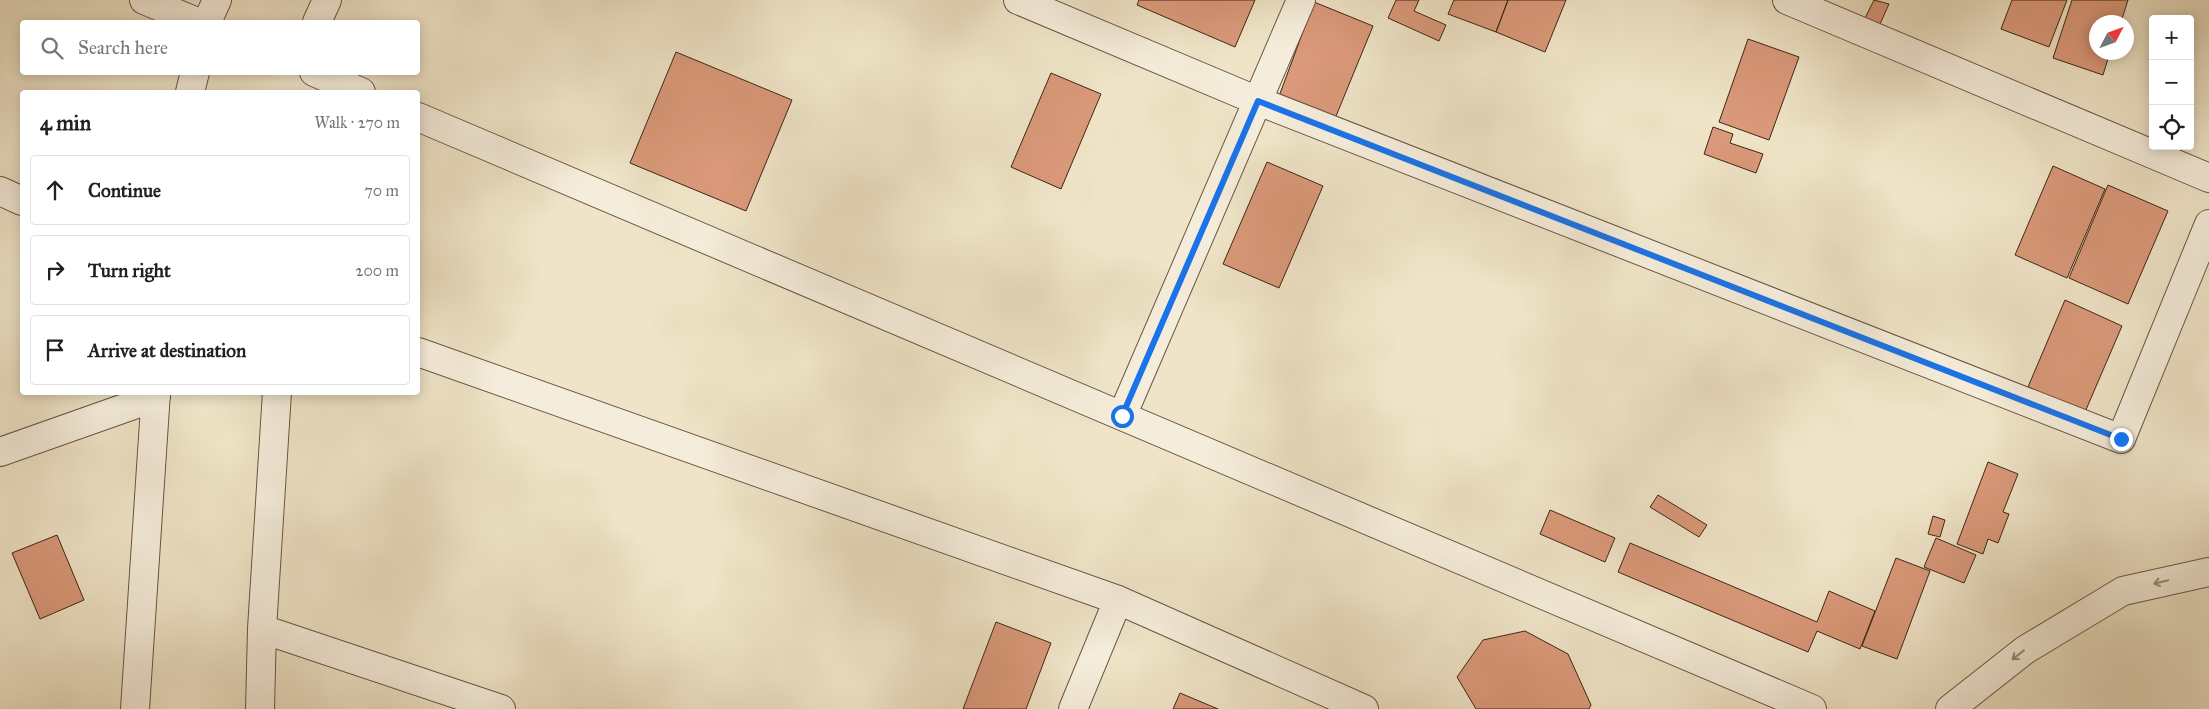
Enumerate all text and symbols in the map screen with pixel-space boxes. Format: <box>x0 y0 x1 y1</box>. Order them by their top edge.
north arrow <box>2089 15 2134 60</box>
map controls <box>2149 15 2194 150</box>
button: + <box>2149 15 2194 60</box>
search box <box>20 20 420 75</box>
icon: search <box>38 34 66 62</box>
text: Search here <box>78 36 168 59</box>
button: − <box>2149 60 2194 105</box>
button: locate <box>2149 105 2194 150</box>
text: 4 min <box>40 110 91 136</box>
text: Walk · 270 m <box>314 113 400 132</box>
icon: ahead <box>41 176 69 204</box>
text: Continue <box>88 179 161 202</box>
text: 70 m <box>364 181 399 200</box>
icon: right <box>41 256 69 284</box>
text: Turn right <box>88 259 171 282</box>
text: 200 m <box>356 261 399 280</box>
icon: arrive <box>41 336 69 364</box>
text: Arrive at destination <box>88 339 246 362</box>
route start <box>1111 405 1134 428</box>
route end <box>2110 428 2133 451</box>
one-way arrow <box>2154 578 2170 587</box>
one-way arrow <box>2012 650 2025 661</box>

